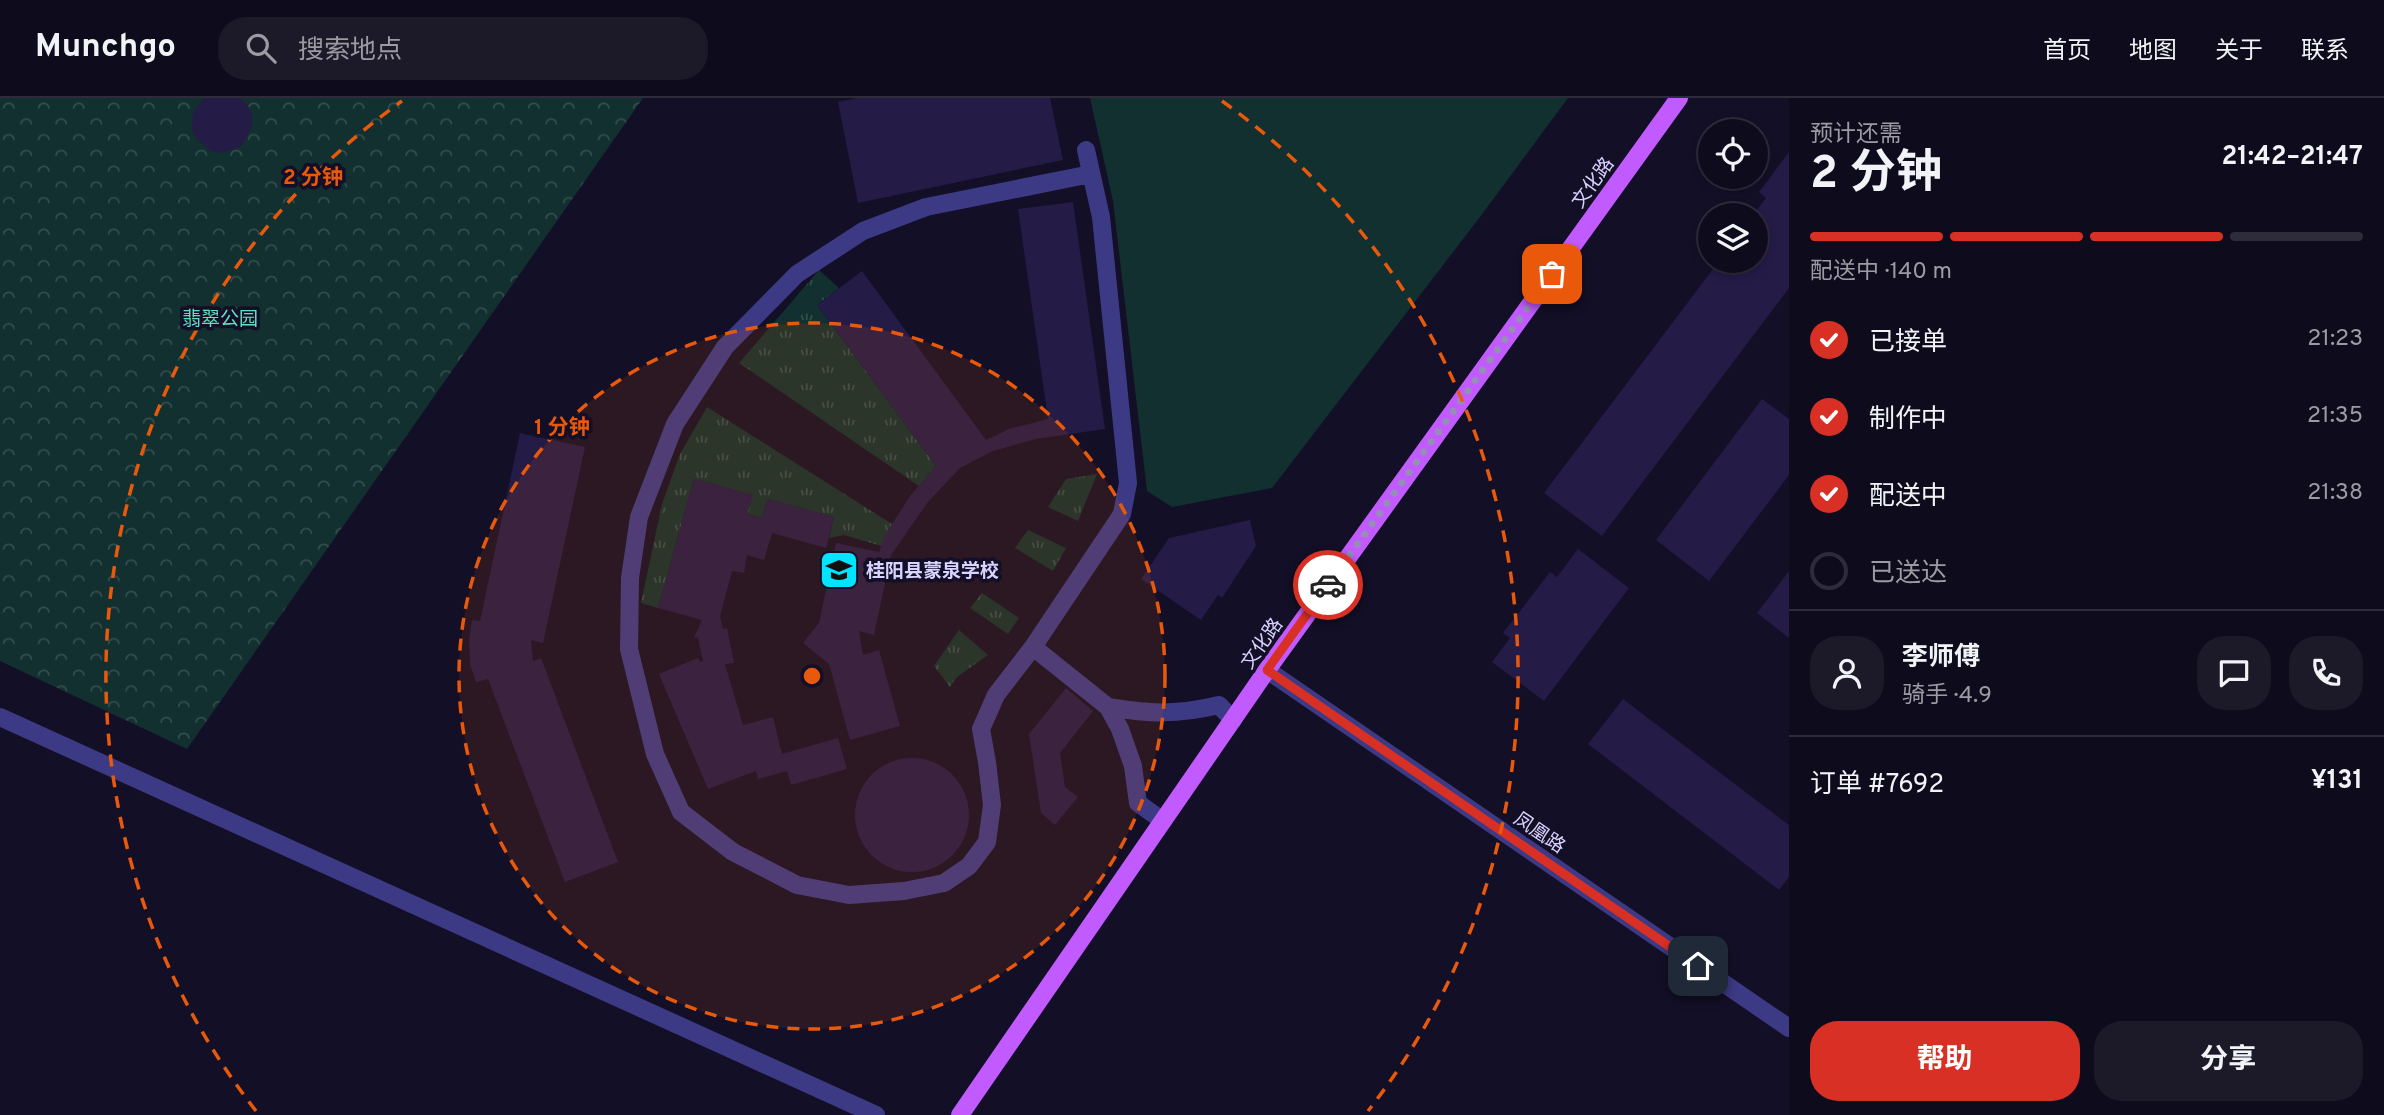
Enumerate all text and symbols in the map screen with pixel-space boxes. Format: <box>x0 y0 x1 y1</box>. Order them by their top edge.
search box <box>218 17 708 80</box>
text: Munchgo <box>35 27 176 69</box>
icon: search <box>242 29 280 67</box>
text: 搜索地点 <box>298 35 402 68</box>
text: 首页 <box>2043 37 2091 67</box>
text: 地图 <box>2129 37 2177 67</box>
text: 关于 <box>2215 37 2263 67</box>
text: 联系 <box>2301 37 2349 67</box>
map controls <box>1698 119 1768 273</box>
button: locate <box>1698 119 1768 189</box>
text: 预计还需 <box>1810 121 1902 150</box>
text: 21:42–21:47 <box>2221 141 2363 174</box>
text: 2 分钟 <box>1810 146 1942 205</box>
street label: 文化路 <box>1567 153 1620 213</box>
text: 2 分钟 <box>283 165 343 192</box>
button: layers <box>1698 203 1768 273</box>
pin <box>1522 244 1582 304</box>
icon: bag <box>1533 255 1571 293</box>
text: 配送中 · 140 m <box>1810 258 1952 287</box>
park label: 翡翠公园 <box>182 308 258 332</box>
icon: check <box>1810 321 1848 359</box>
text: 21:23 <box>2307 325 2363 354</box>
text: 已接单 <box>1869 327 1947 360</box>
icon: check <box>1810 398 1848 436</box>
text: 21:35 <box>2307 402 2363 431</box>
text: 制作中 <box>1869 404 1947 437</box>
text: 1 分钟 <box>534 415 590 442</box>
icon: check <box>1810 475 1848 513</box>
text: 21:38 <box>2307 479 2363 508</box>
text: 配送中 <box>1869 481 1947 514</box>
school or university icon: 桂阳县蒙泉学校 <box>818 549 860 591</box>
courier <box>1293 550 1363 620</box>
text: 已送达 <box>1869 558 1947 591</box>
place label: 桂阳县蒙泉学校 <box>866 560 999 584</box>
icon: car <box>1309 566 1347 604</box>
street label: 文化路 <box>1236 614 1289 674</box>
button: person <box>1810 636 1884 710</box>
button: chat <box>2197 636 2271 710</box>
button: phone <box>2289 636 2363 710</box>
text: 李师傅 <box>1902 642 1980 675</box>
centre of rings <box>800 664 824 688</box>
text: 骑手 · 4.9 <box>1902 682 1992 711</box>
text: ¥131 <box>2311 765 2363 798</box>
text: 订单 #7692 <box>1810 769 1944 802</box>
street label: 凤凰路 <box>1509 808 1569 860</box>
pin <box>1668 936 1728 996</box>
icon: home <box>1679 947 1717 985</box>
button: 帮助 <box>1810 1021 2080 1101</box>
button: 分享 <box>2094 1021 2363 1101</box>

